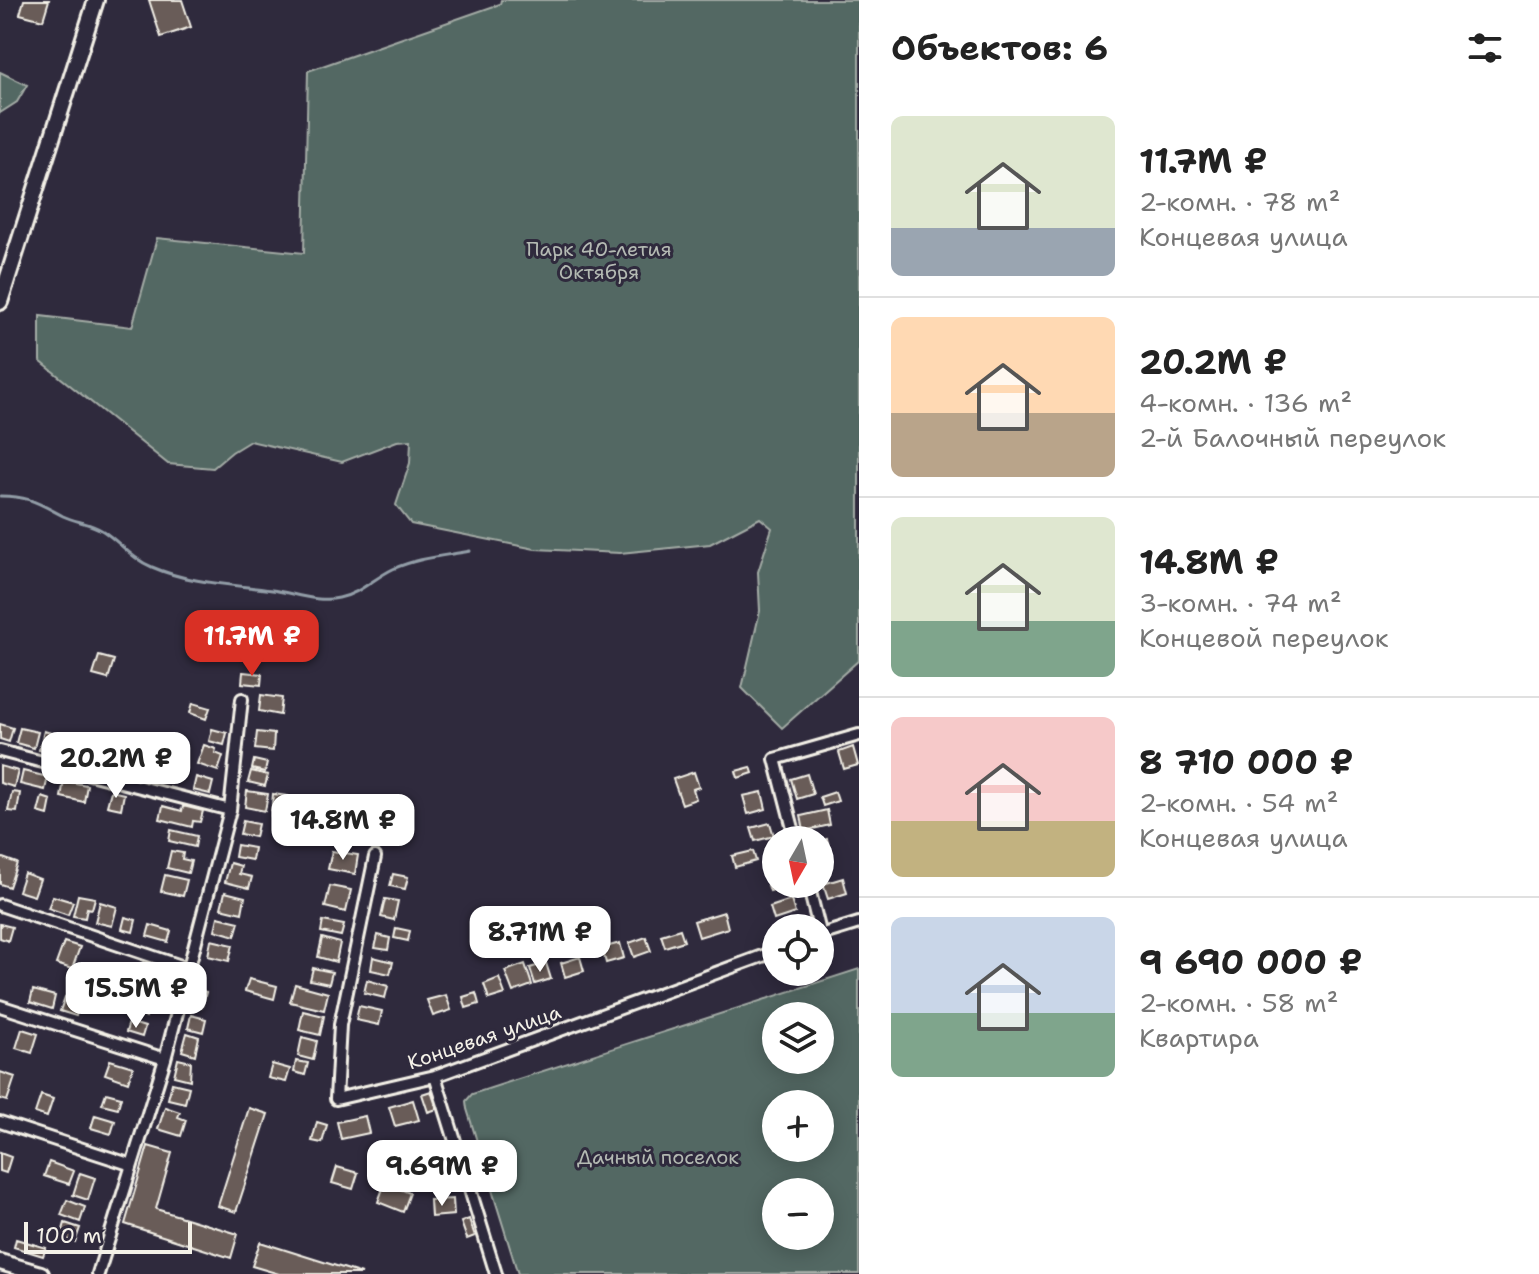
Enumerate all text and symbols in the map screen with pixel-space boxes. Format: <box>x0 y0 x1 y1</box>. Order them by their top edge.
text: Объектов: 6 <box>891 25 1108 71</box>
icon: filters <box>1463 26 1507 70</box>
text: 11.7M ₽ <box>1139 138 1268 184</box>
icon: home <box>955 148 1051 244</box>
text: 2-комн. · 78 m² <box>1139 184 1340 219</box>
text: Концевая улица <box>1139 219 1348 254</box>
park label: Парк 40-летия Октября <box>526 236 672 285</box>
text: 20.2M ₽ <box>1139 339 1287 385</box>
icon: home <box>955 349 1051 445</box>
text: 4-комн. · 136 m² <box>1139 385 1352 420</box>
text: 2-й Балочный переулок <box>1139 420 1446 455</box>
text: 14.8M ₽ <box>1139 539 1279 585</box>
icon: home <box>955 549 1051 645</box>
text: 3-комн. · 74 m² <box>1139 585 1342 620</box>
pin: 11.7M ₽ <box>178 610 326 678</box>
text: 11.7M ₽ <box>203 618 301 653</box>
text: Концевой переулок <box>1139 620 1389 655</box>
pin: 20.2M ₽ <box>42 732 190 800</box>
text: 8 710 000 ₽ <box>1139 739 1354 785</box>
text: 20.2M ₽ <box>59 740 173 775</box>
icon: home <box>955 749 1051 845</box>
text: 2-комн. · 54 m² <box>1139 785 1339 820</box>
pin: 14.8M ₽ <box>269 794 417 862</box>
text: 14.8M ₽ <box>289 802 397 837</box>
text: Концевая улица <box>1139 820 1348 855</box>
north arrow <box>762 826 834 898</box>
map controls <box>762 826 834 1250</box>
pin: 8.71M ₽ <box>466 906 614 974</box>
text: 8.71M ₽ <box>488 914 592 949</box>
button: locate <box>762 914 834 986</box>
text: 9 690 000 ₽ <box>1139 939 1363 985</box>
icon: home <box>955 949 1051 1045</box>
pin: 15.5M ₽ <box>62 962 210 1030</box>
text: 15.5M ₽ <box>84 970 188 1005</box>
text: 2-комн. · 58 m² <box>1139 985 1339 1020</box>
street label: Концевая улица <box>404 998 565 1075</box>
button: layers <box>762 1002 834 1074</box>
text: Квартира <box>1139 1020 1259 1055</box>
button: + <box>762 1090 834 1162</box>
pin: 9.69M ₽ <box>368 1140 516 1208</box>
park label: Дачный поселок <box>577 1144 739 1170</box>
text: 9.69M ₽ <box>385 1148 499 1183</box>
button: − <box>762 1178 834 1250</box>
scale bar <box>24 1218 192 1254</box>
text: 100 m <box>36 1221 102 1250</box>

